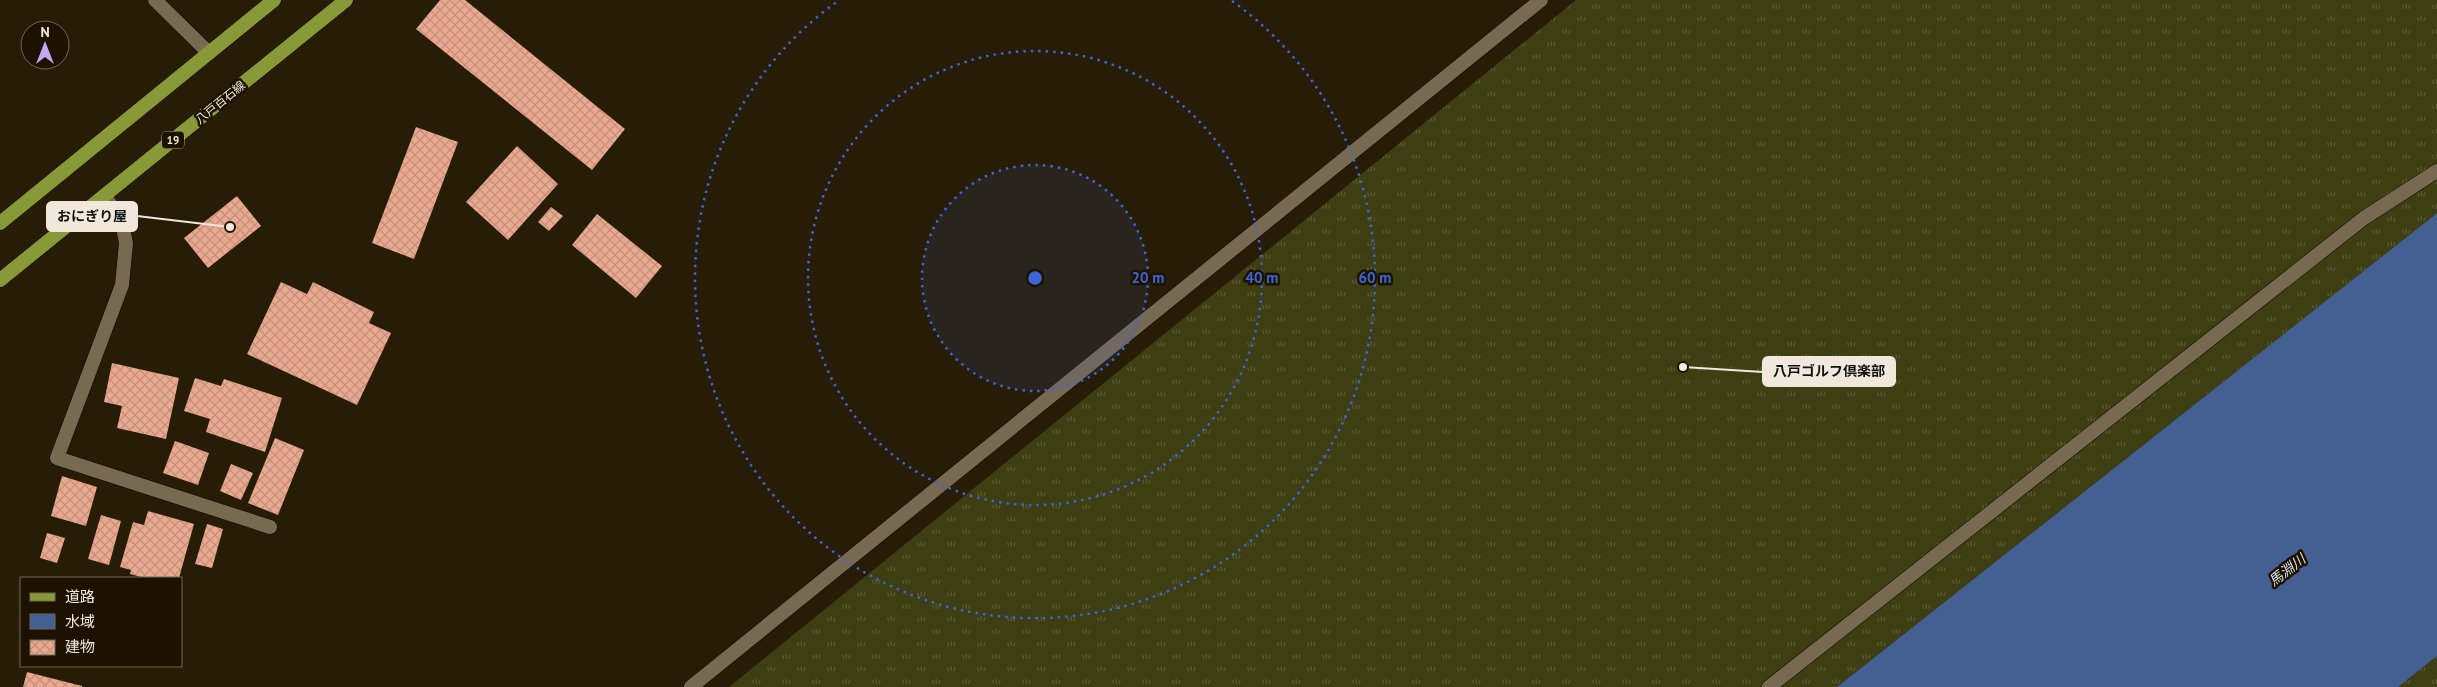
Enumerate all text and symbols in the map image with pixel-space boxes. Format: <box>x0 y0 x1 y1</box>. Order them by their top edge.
north arrow <box>20 20 70 70</box>
text: N <box>40 23 50 41</box>
street label: 八戸百石線 <box>192 77 248 127</box>
road number: 19 <box>162 132 184 148</box>
callout: おにぎり屋 <box>47 202 137 231</box>
text: おにぎり屋 <box>57 207 127 225</box>
text: 20 m <box>1132 268 1164 287</box>
text: 40 m <box>1246 268 1278 287</box>
text: 60 m <box>1359 268 1391 287</box>
centre of rings <box>1026 269 1044 287</box>
callout: 八戸ゴルフ倶楽部 <box>1763 357 1895 386</box>
text: 八戸ゴルフ倶楽部 <box>1773 362 1885 380</box>
water label: 馬淵川 <box>2265 549 2311 590</box>
legend <box>20 577 182 667</box>
text: 道路 <box>65 587 95 606</box>
text: 水域 <box>65 612 95 631</box>
text: 建物 <box>65 637 95 656</box>

